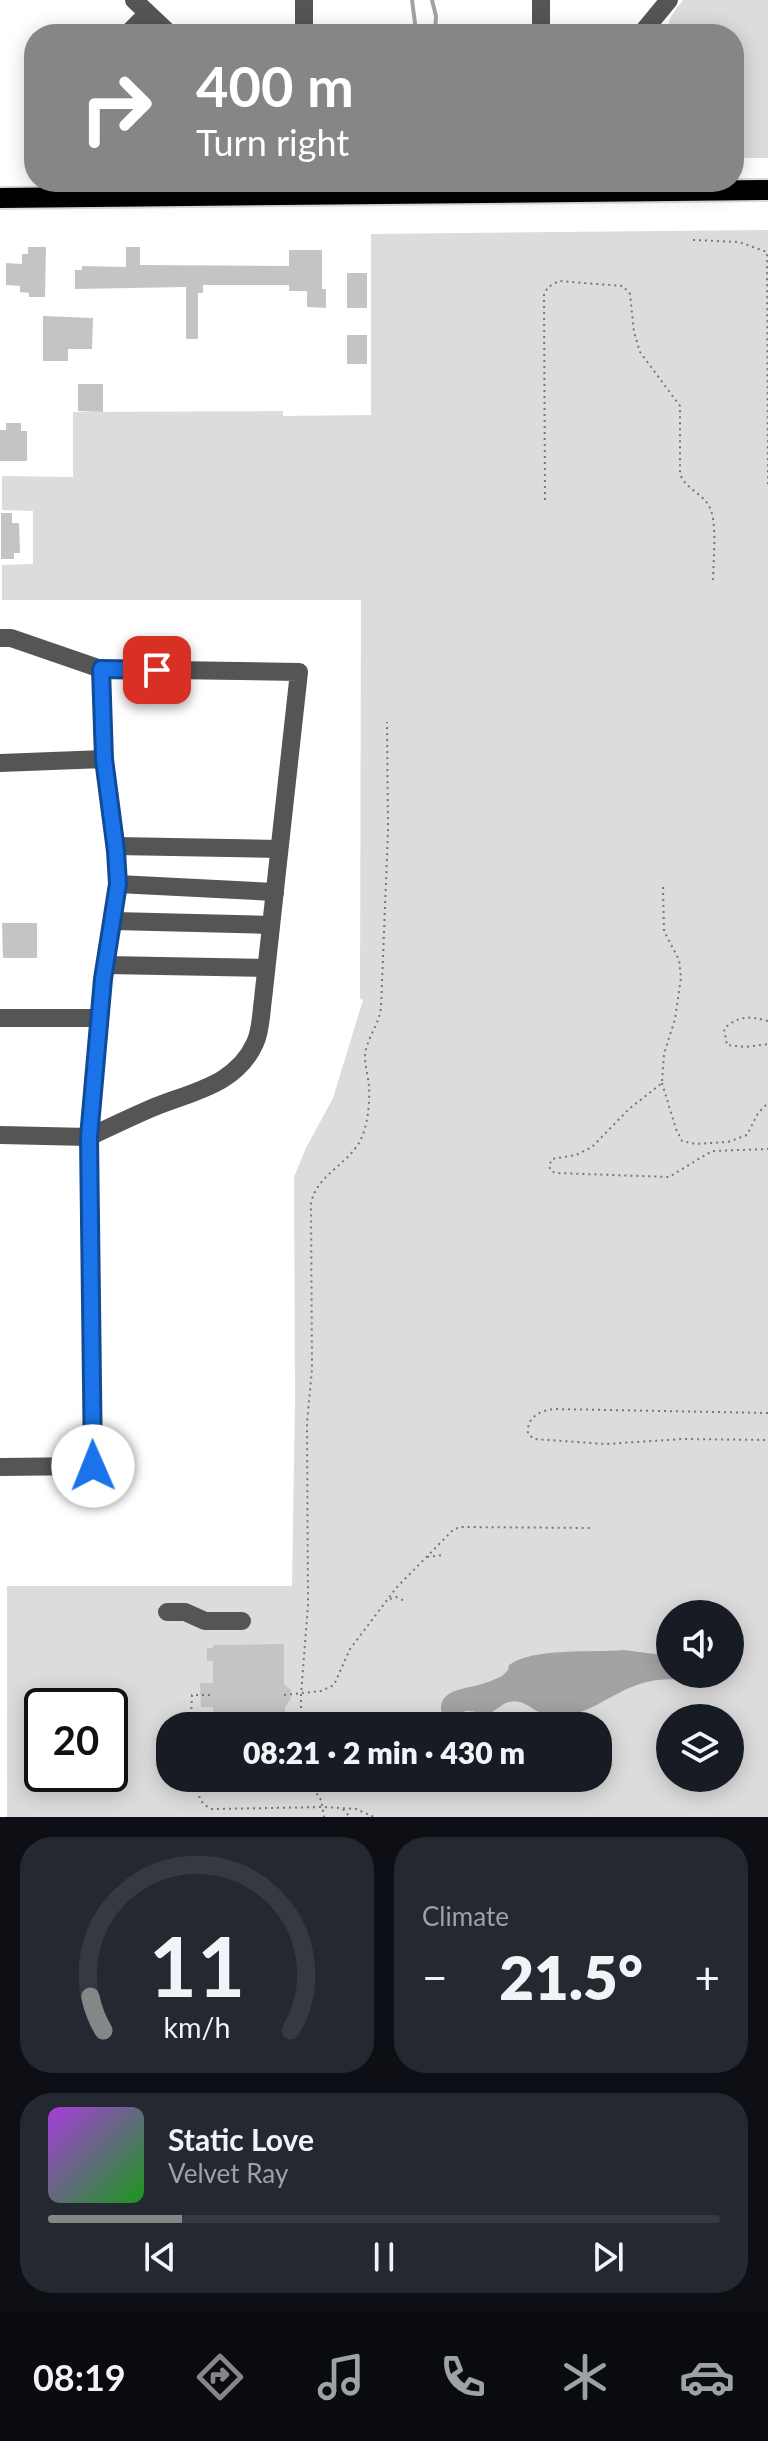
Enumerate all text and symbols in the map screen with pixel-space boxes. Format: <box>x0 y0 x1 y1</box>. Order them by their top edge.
text: 400 m <box>196 52 354 119</box>
icon: right <box>64 56 168 160</box>
text: Turn right <box>196 120 349 164</box>
pin <box>123 636 191 704</box>
icon: arrive <box>135 648 179 692</box>
position arrow <box>51 1424 135 1508</box>
map controls <box>656 1600 744 1792</box>
button: sound <box>656 1600 744 1688</box>
speed limit sign: 20 <box>24 1688 128 1792</box>
button: layers <box>656 1704 744 1792</box>
text: 08:21 · 2 min · 430 m <box>243 1734 525 1770</box>
text: Climate <box>422 1900 509 1932</box>
text: 11 <box>149 1915 245 2015</box>
text: 21.5° <box>499 1941 643 2013</box>
text: − <box>422 1951 448 2003</box>
text: + <box>694 1951 720 2003</box>
text: km/h <box>164 2010 230 2044</box>
text: Static Love <box>168 2121 314 2157</box>
text: Velvet Ray <box>168 2157 288 2189</box>
icon: previous <box>138 2235 182 2279</box>
icon: pause <box>362 2235 406 2279</box>
icon: next <box>586 2235 630 2279</box>
icon: directions <box>192 2349 248 2405</box>
icon: music <box>313 2349 369 2405</box>
icon: phone <box>435 2349 491 2405</box>
icon: climate <box>557 2349 613 2405</box>
icon: car <box>679 2349 735 2405</box>
text: 08:19 <box>33 2355 126 2399</box>

